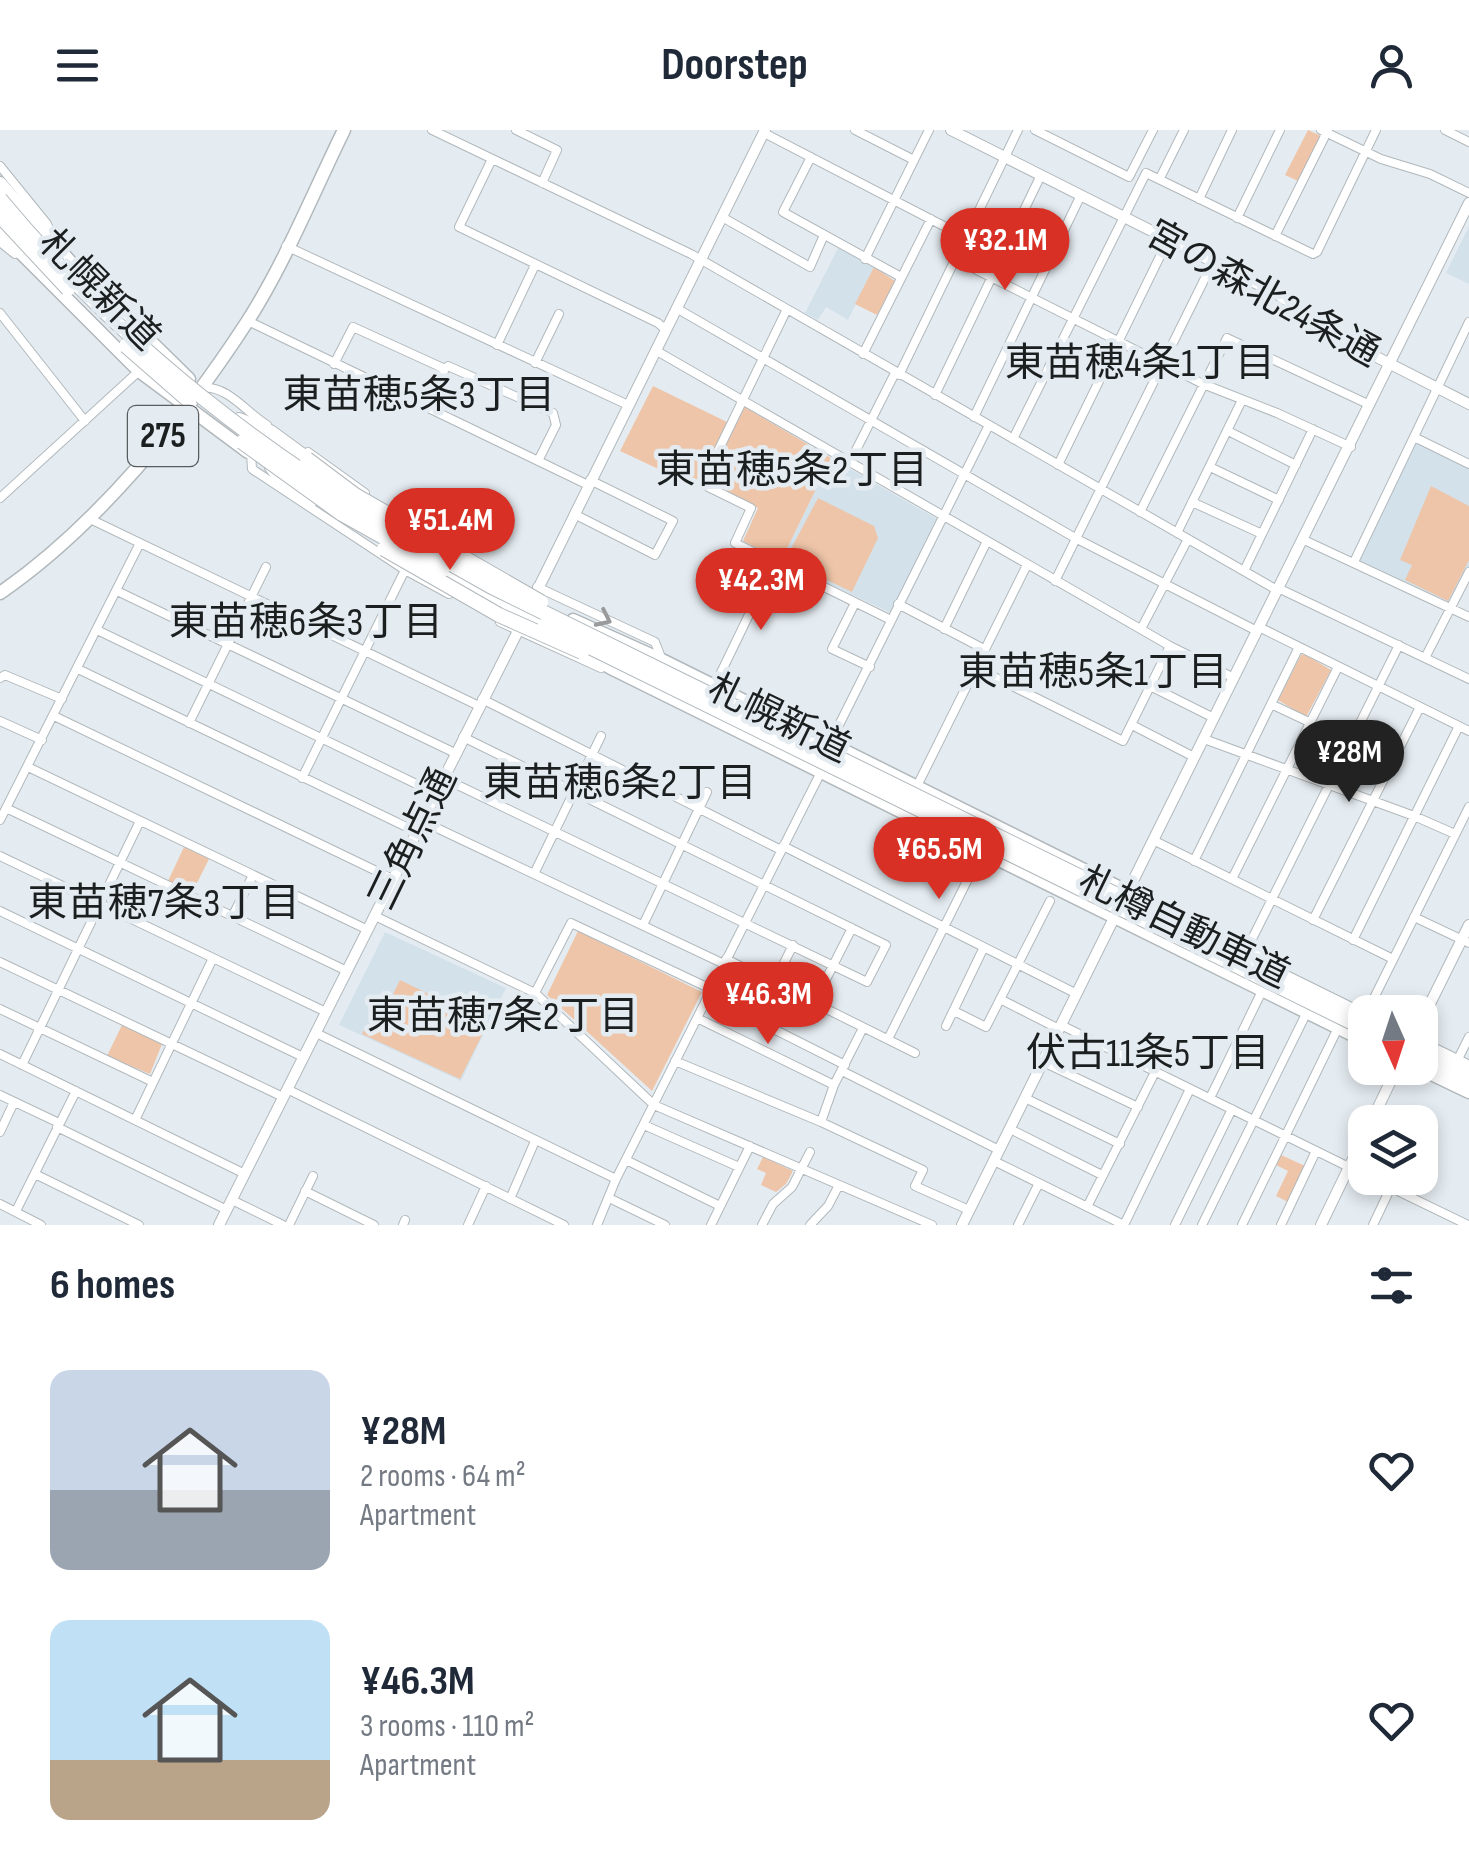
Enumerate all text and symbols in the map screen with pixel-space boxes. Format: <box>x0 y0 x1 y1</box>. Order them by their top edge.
icon: menu <box>50 38 105 93</box>
text: Doorstep <box>661 38 808 93</box>
icon: person <box>1364 38 1419 93</box>
pin: ¥32.1M <box>924 208 1086 293</box>
street label: 宮の森北24条通 <box>1139 211 1387 377</box>
street label: 札幌新道 <box>29 220 169 360</box>
text: ¥32.1M <box>962 221 1048 260</box>
district label: 東苗穂4条1丁目 <box>1005 340 1275 388</box>
district label: 東苗穂5条3丁目 <box>283 372 555 420</box>
road number: 275 <box>128 406 198 466</box>
district label: 東苗穂5条2丁目 <box>656 447 928 495</box>
pin: ¥51.4M <box>369 488 531 573</box>
text: ¥51.4M <box>407 501 493 540</box>
pin: ¥42.3M <box>680 548 842 633</box>
text: ¥42.3M <box>718 561 804 600</box>
district label: 東苗穂6条3丁目 <box>169 599 443 647</box>
one-way arrow <box>594 606 612 626</box>
district label: 東苗穂5条1丁目 <box>958 649 1228 697</box>
street label: 札幌新道 <box>701 665 857 773</box>
pin: ¥28M <box>1290 720 1408 805</box>
text: ¥28M <box>1316 733 1382 772</box>
district label: 東苗穂6条2丁目 <box>483 760 757 808</box>
street label: 三角点通 <box>359 761 467 917</box>
pin: ¥65.5M <box>858 817 1020 902</box>
text: ¥65.5M <box>895 830 983 869</box>
street label: 札樽自動車道 <box>1072 858 1296 998</box>
district label: 東苗穂7条3丁目 <box>28 880 300 928</box>
pin: ¥46.3M <box>687 962 849 1047</box>
text: ¥46.3M <box>724 975 812 1014</box>
district label: 東苗穂7条2丁目 <box>367 993 639 1041</box>
north arrow <box>1348 995 1438 1085</box>
map controls <box>1348 995 1438 1195</box>
district label: 伏古11条5丁目 <box>1026 1030 1270 1078</box>
button: layers <box>1348 1105 1438 1195</box>
icon: filters <box>1364 1258 1419 1313</box>
text: 6 homes <box>50 1260 175 1311</box>
text: ¥28M <box>360 1406 446 1457</box>
icon: home <box>130 1410 250 1530</box>
icon: heart <box>1364 1443 1419 1498</box>
text: 2 rooms · 64 m² <box>360 1457 526 1496</box>
text: Apartment <box>360 1496 476 1535</box>
text: ¥46.3M <box>360 1656 475 1707</box>
icon: home <box>130 1660 250 1780</box>
icon: heart <box>1364 1693 1419 1748</box>
text: 3 rooms · 110 m² <box>360 1707 535 1746</box>
text: Apartment <box>360 1746 476 1785</box>

